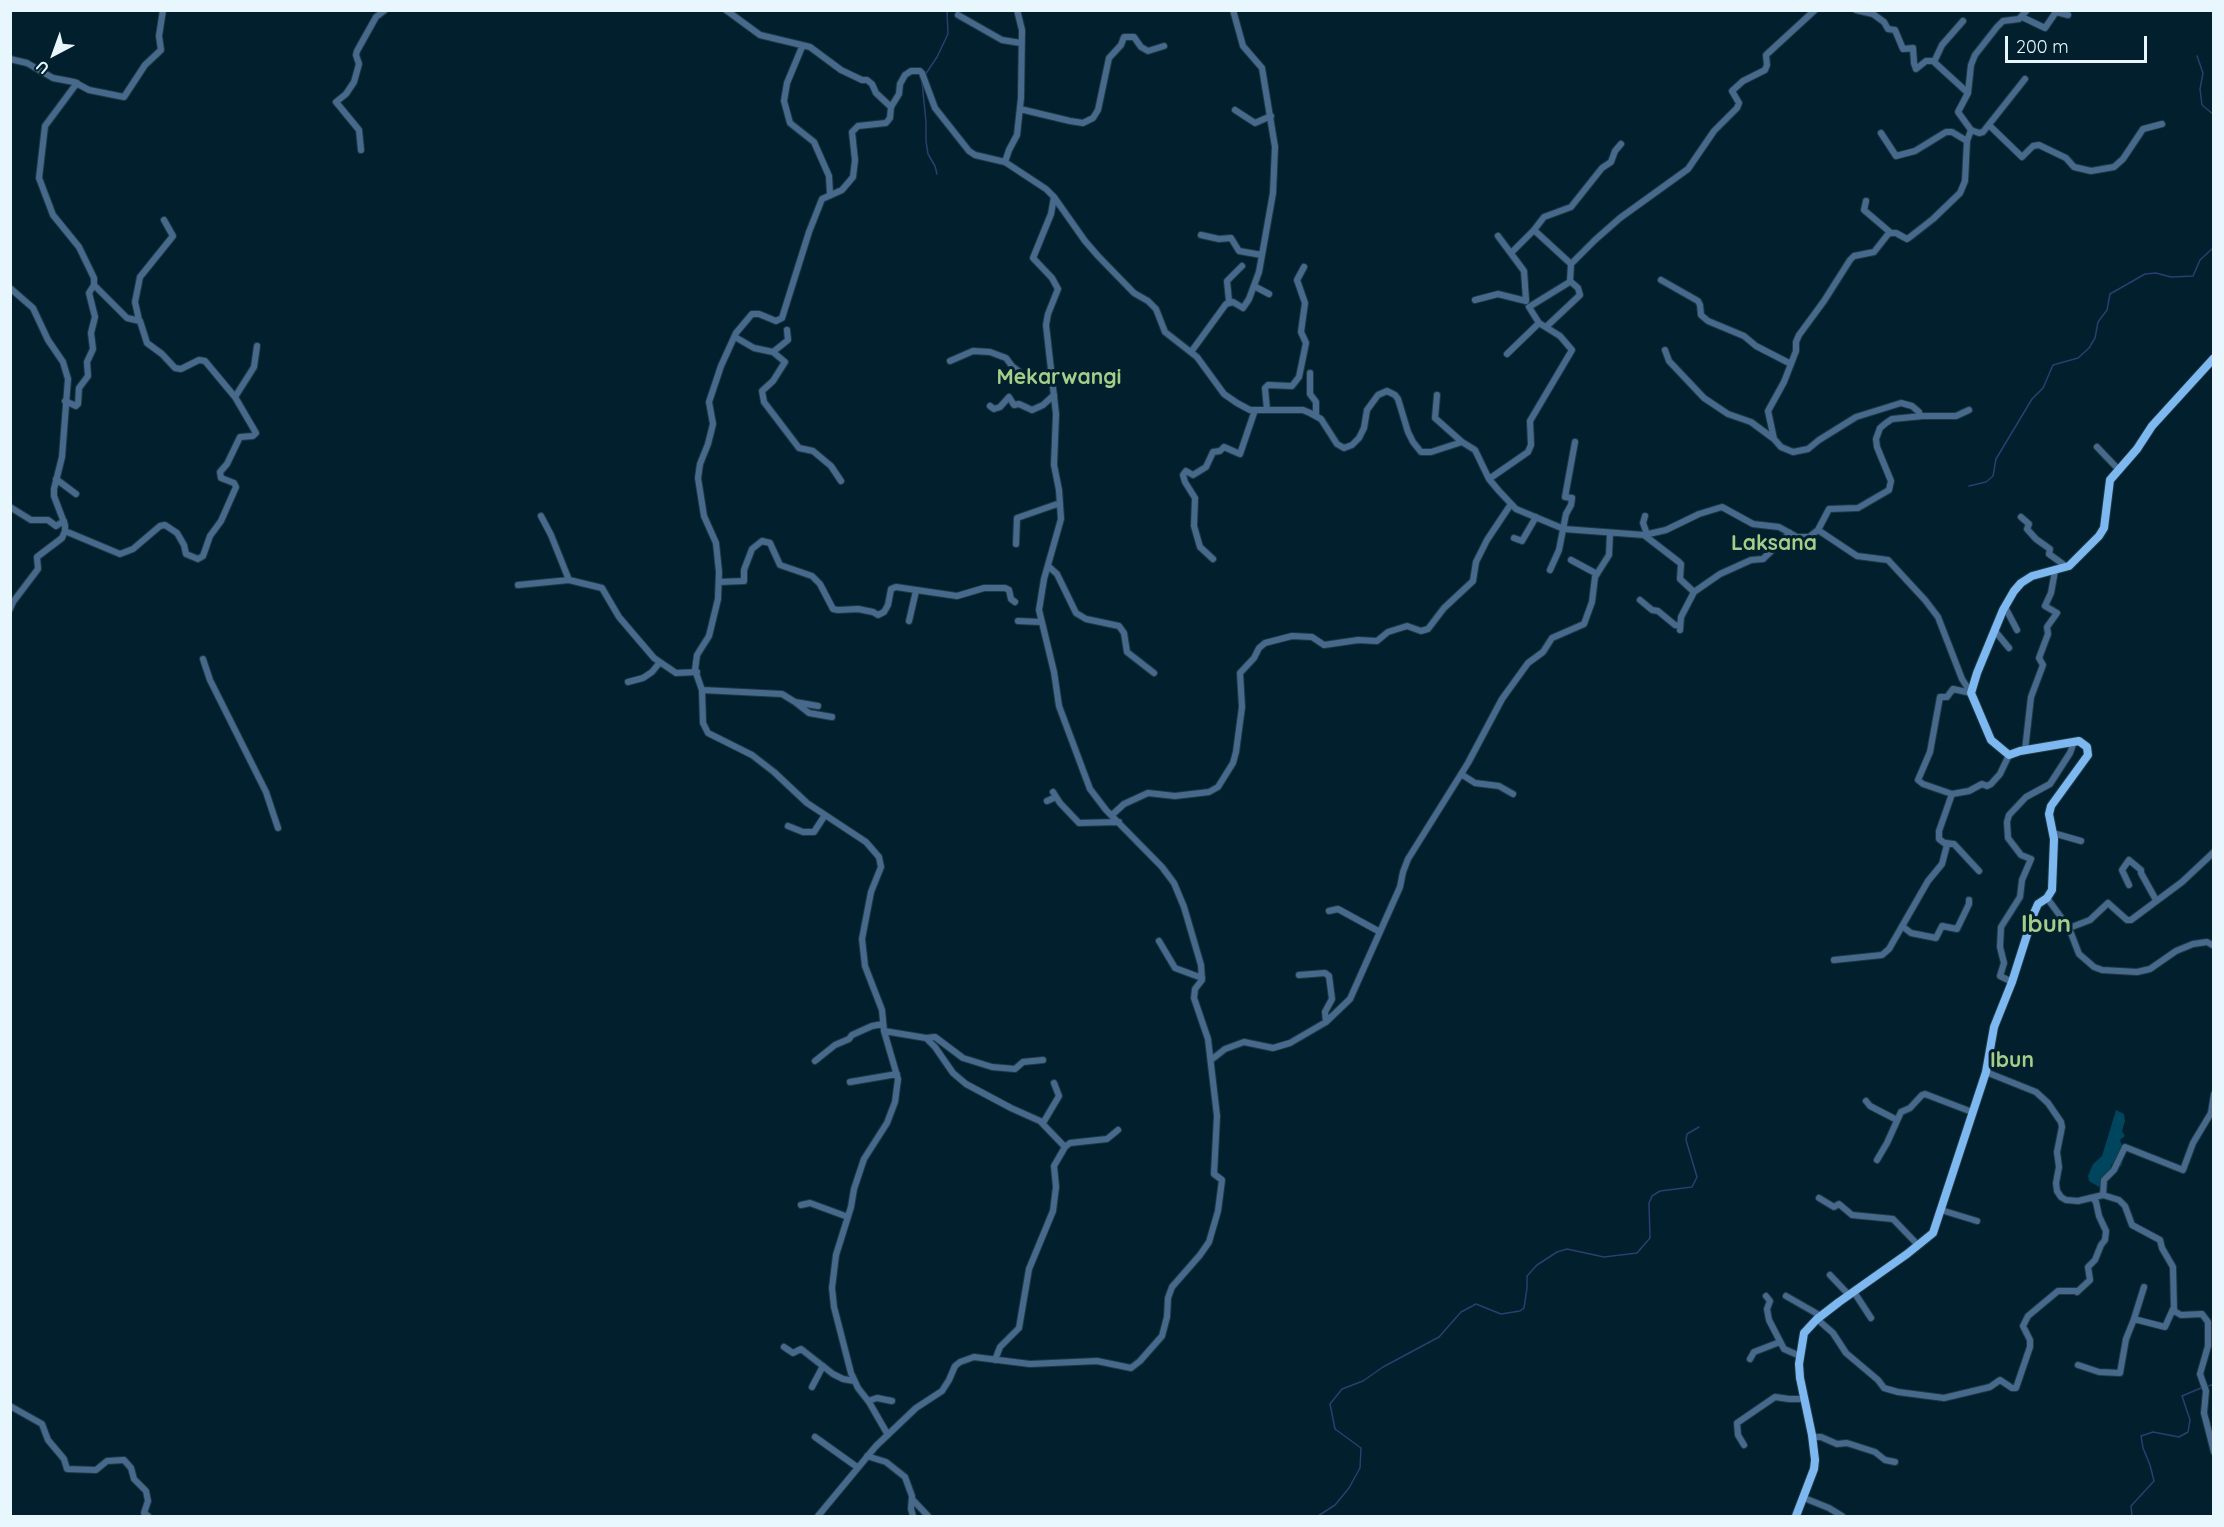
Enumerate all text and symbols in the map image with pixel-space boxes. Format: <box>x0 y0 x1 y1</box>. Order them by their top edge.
north arrow <box>24 24 84 84</box>
scale bar <box>2008 24 2150 62</box>
text: 200 m <box>2016 35 2069 58</box>
text: U <box>31 56 53 79</box>
district label: Mekarwangi <box>996 365 1122 391</box>
district label: Laksana <box>1731 531 1817 557</box>
district label: Ibun <box>2021 911 2071 939</box>
district label: Ibun <box>1990 1048 2034 1074</box>

